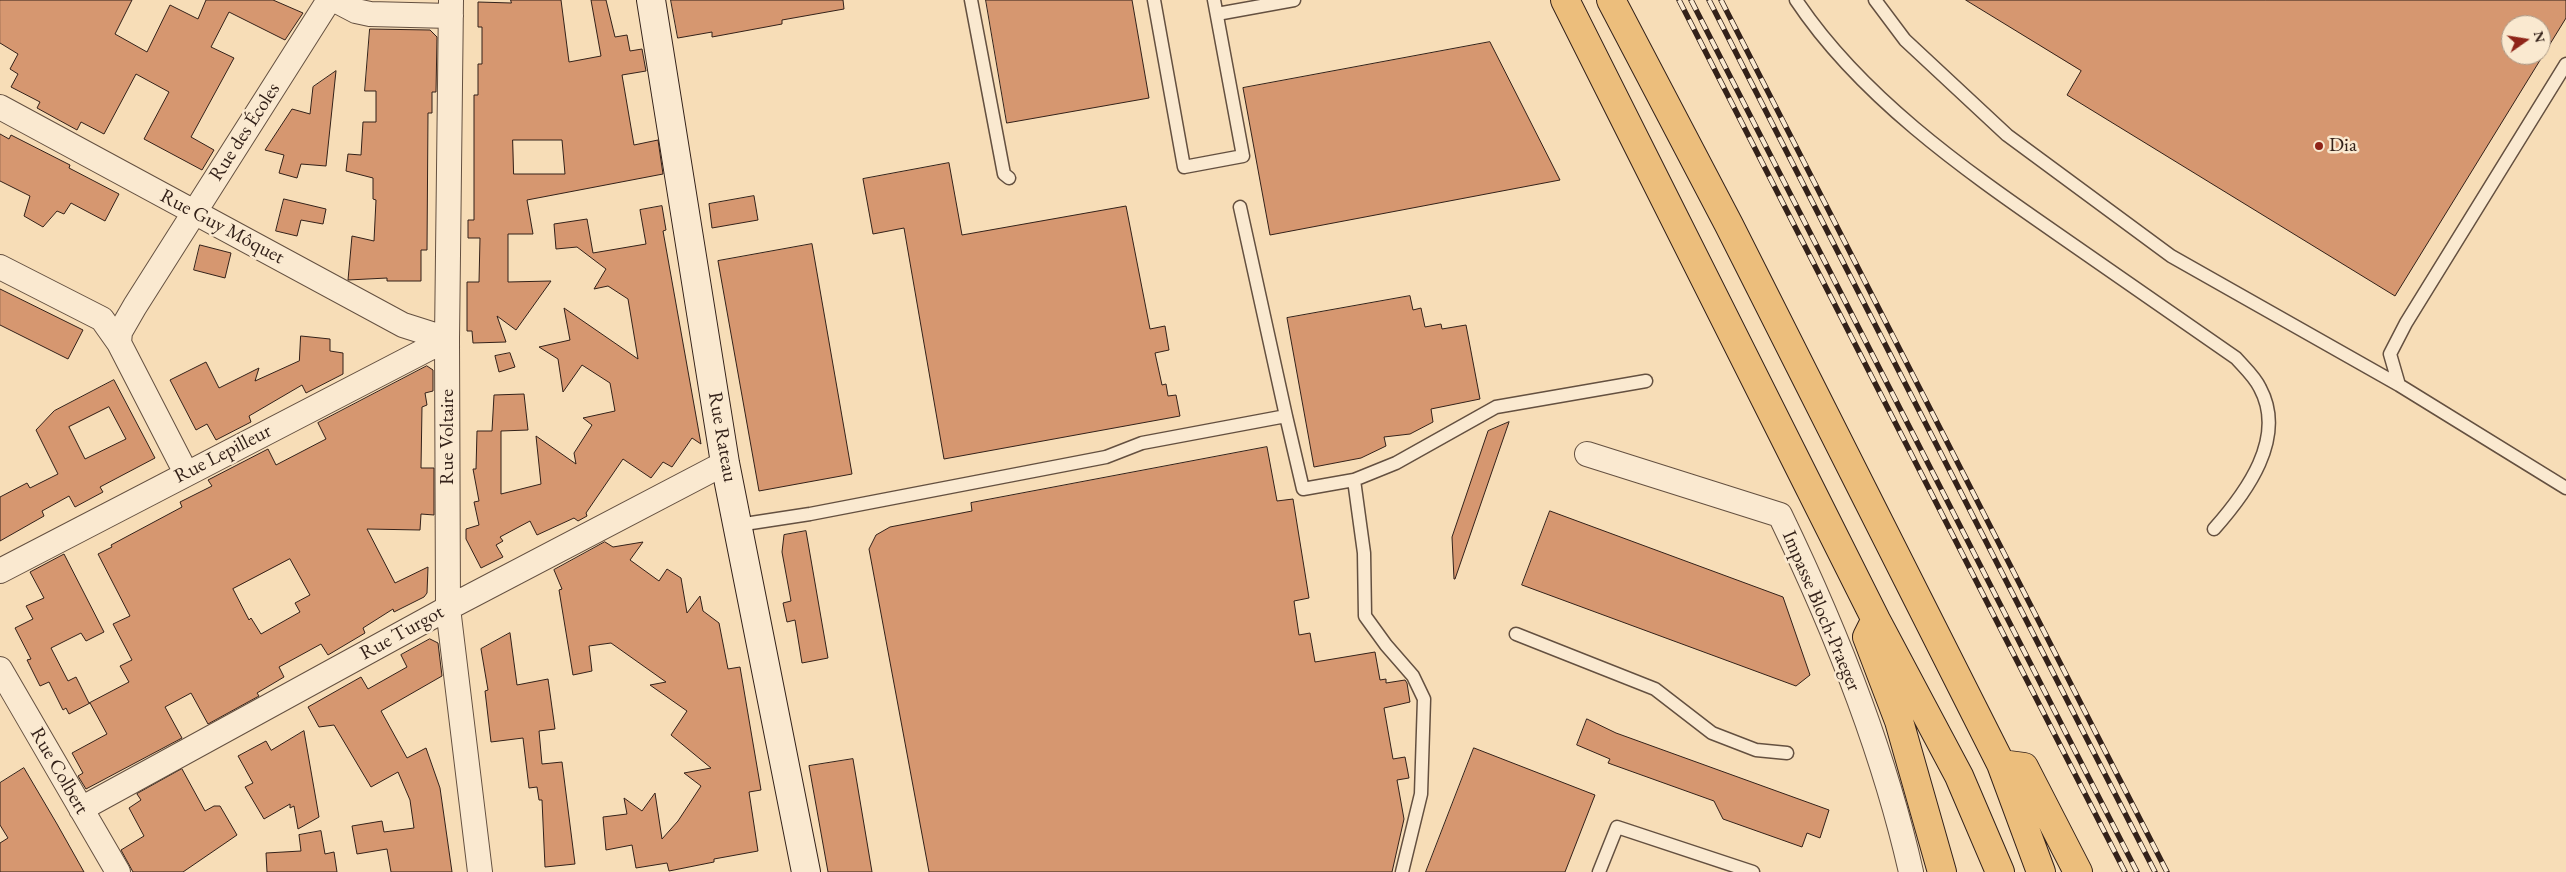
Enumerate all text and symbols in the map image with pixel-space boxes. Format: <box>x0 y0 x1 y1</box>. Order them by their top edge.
north arrow <box>2501 15 2551 65</box>
text: N <box>2530 29 2550 44</box>
street label: Rue des Écoles <box>204 78 286 186</box>
place label: Dia <box>2329 134 2357 158</box>
marker: Dia <box>2313 140 2325 152</box>
street label: Rue Guy Môquet <box>156 184 288 270</box>
street label: Rue Voltaire <box>436 389 460 485</box>
street label: Rue Rateau <box>702 390 742 484</box>
street label: Rue Lepilleur <box>170 419 276 489</box>
street label: Impasse Bloch-Praeger <box>1776 527 1866 695</box>
street label: Rue Turgot <box>356 600 448 666</box>
street label: Rue Colbert <box>25 723 93 819</box>

